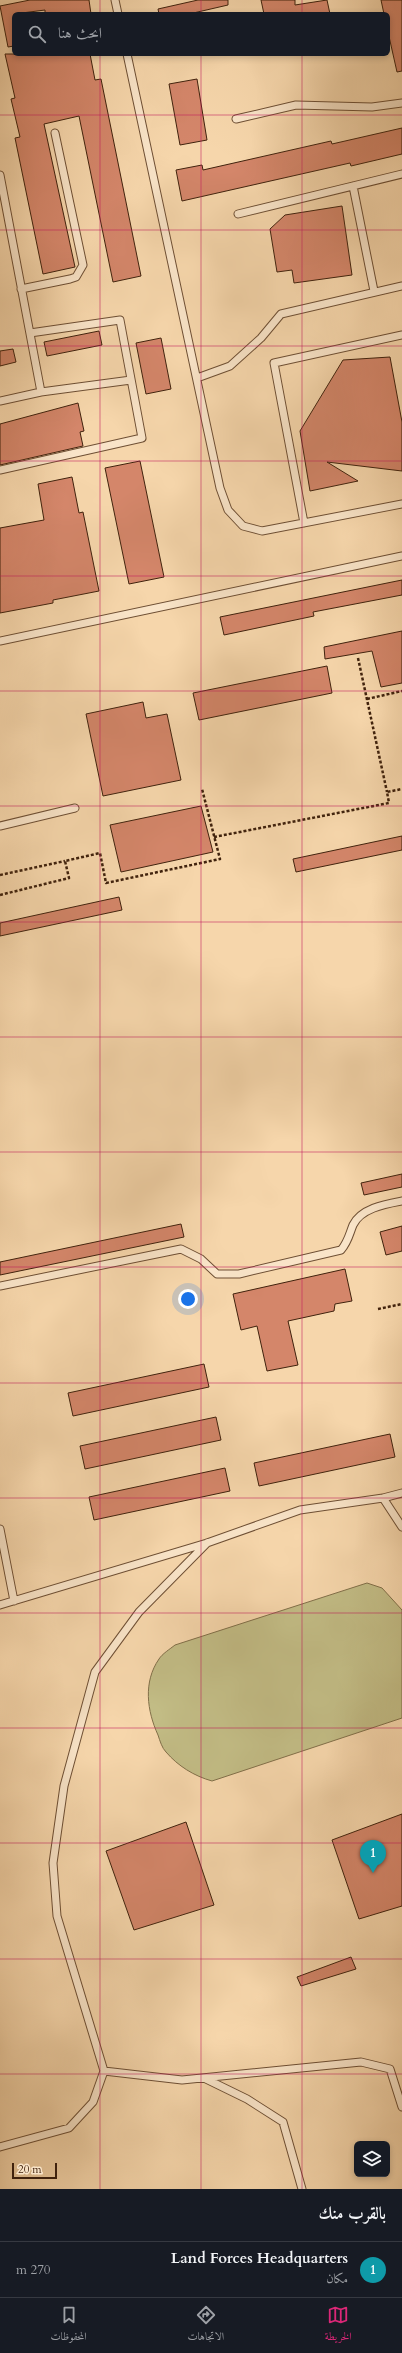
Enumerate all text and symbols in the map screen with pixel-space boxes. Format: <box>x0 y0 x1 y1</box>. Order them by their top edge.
search box <box>12 12 390 56</box>
icon: search <box>26 23 48 45</box>
text: ابحث هنا <box>58 23 102 43</box>
your location <box>178 1289 198 1309</box>
pin: 1 <box>360 1840 386 1873</box>
map controls <box>354 2141 390 2177</box>
button: layers <box>354 2141 390 2177</box>
scale bar <box>12 2161 57 2180</box>
text: 20 m <box>18 2162 42 2177</box>
text: بالقرب منك <box>319 2202 386 2225</box>
text: Land Forces Headquarters <box>171 2248 348 2268</box>
text: 270 m <box>16 2261 50 2279</box>
text: 1 <box>370 2261 376 2279</box>
text: مكان <box>326 2270 348 2288</box>
tab: المحفوظات <box>50 2304 87 2347</box>
tab: الاتجاهات <box>187 2304 224 2347</box>
tab: الخريطة <box>325 2304 352 2347</box>

